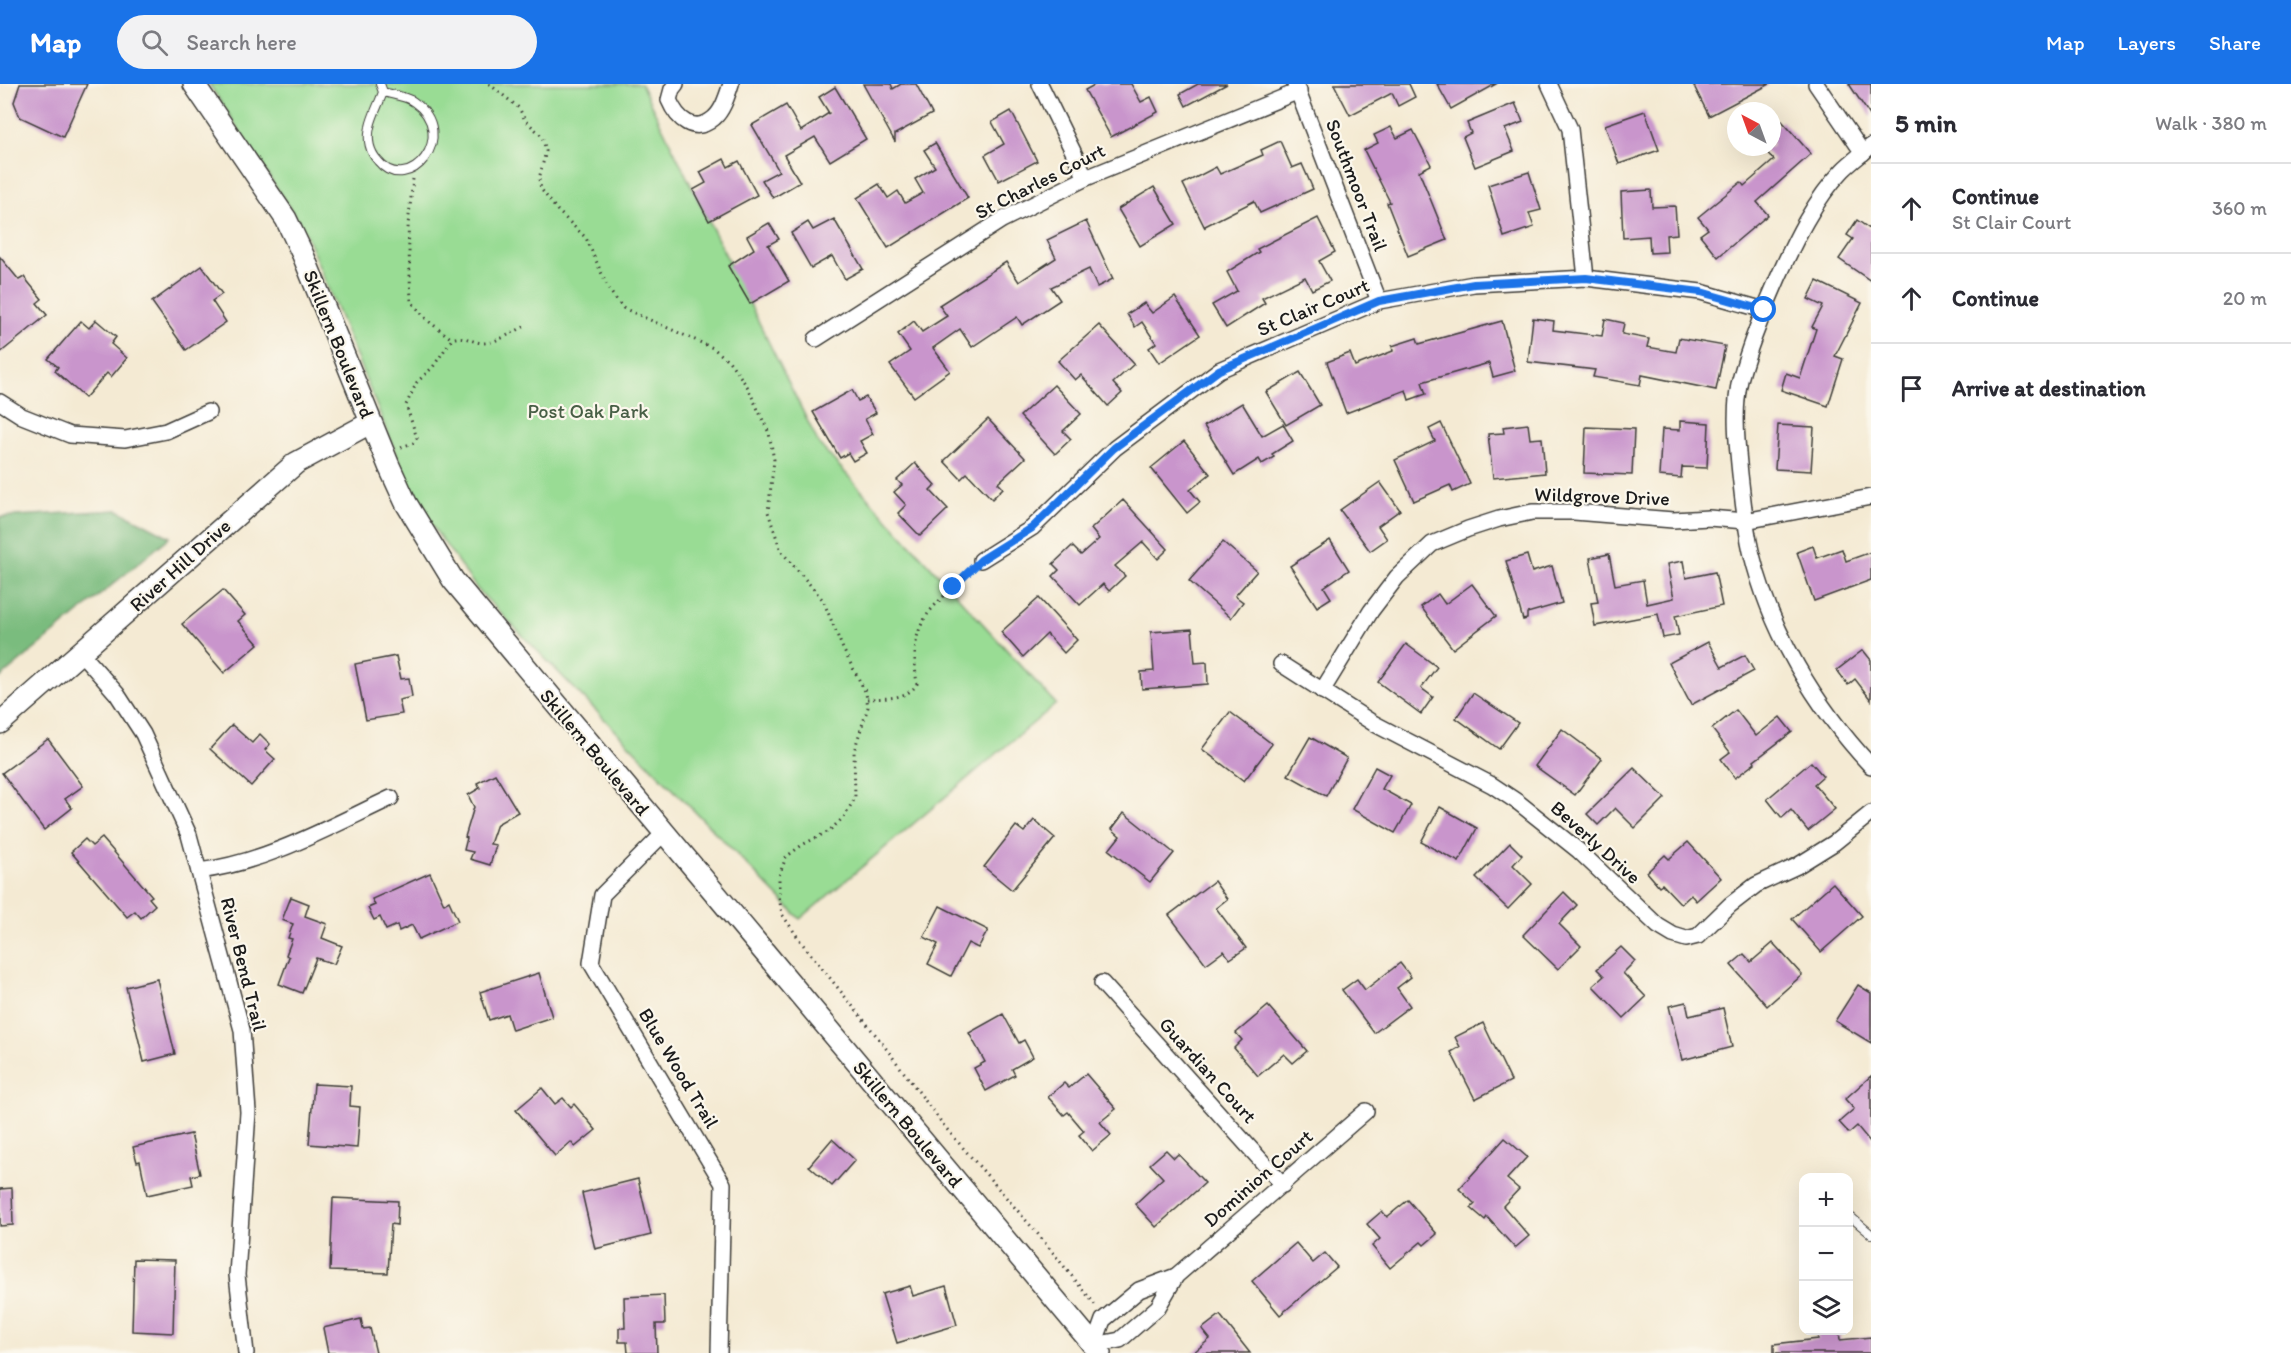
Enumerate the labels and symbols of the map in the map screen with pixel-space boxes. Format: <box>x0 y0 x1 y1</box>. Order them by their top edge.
north arrow <box>1727 102 1781 156</box>
street label: Southmoor Trail <box>1321 116 1393 255</box>
street label: St Charles Court <box>971 138 1109 224</box>
street label: Skillern Boulevard <box>298 266 380 422</box>
street label: St Clair Court <box>1253 272 1373 341</box>
route start <box>1750 296 1776 322</box>
park label: Post Oak Park <box>527 399 649 423</box>
street label: Wildgrove Drive <box>1534 482 1670 510</box>
street label: River Hill Drive <box>125 513 235 617</box>
route end <box>939 573 965 599</box>
street label: Skillern Boulevard <box>535 684 655 820</box>
street label: Beverly Drive <box>1546 795 1646 889</box>
street label: River Bend Trail <box>216 895 272 1034</box>
street label: Blue Wood Trail <box>634 1004 724 1133</box>
street label: Guardian Court <box>1154 1012 1262 1128</box>
street label: Skillern Boulevard <box>848 1056 968 1192</box>
street label: Dominion Court <box>1199 1124 1318 1232</box>

